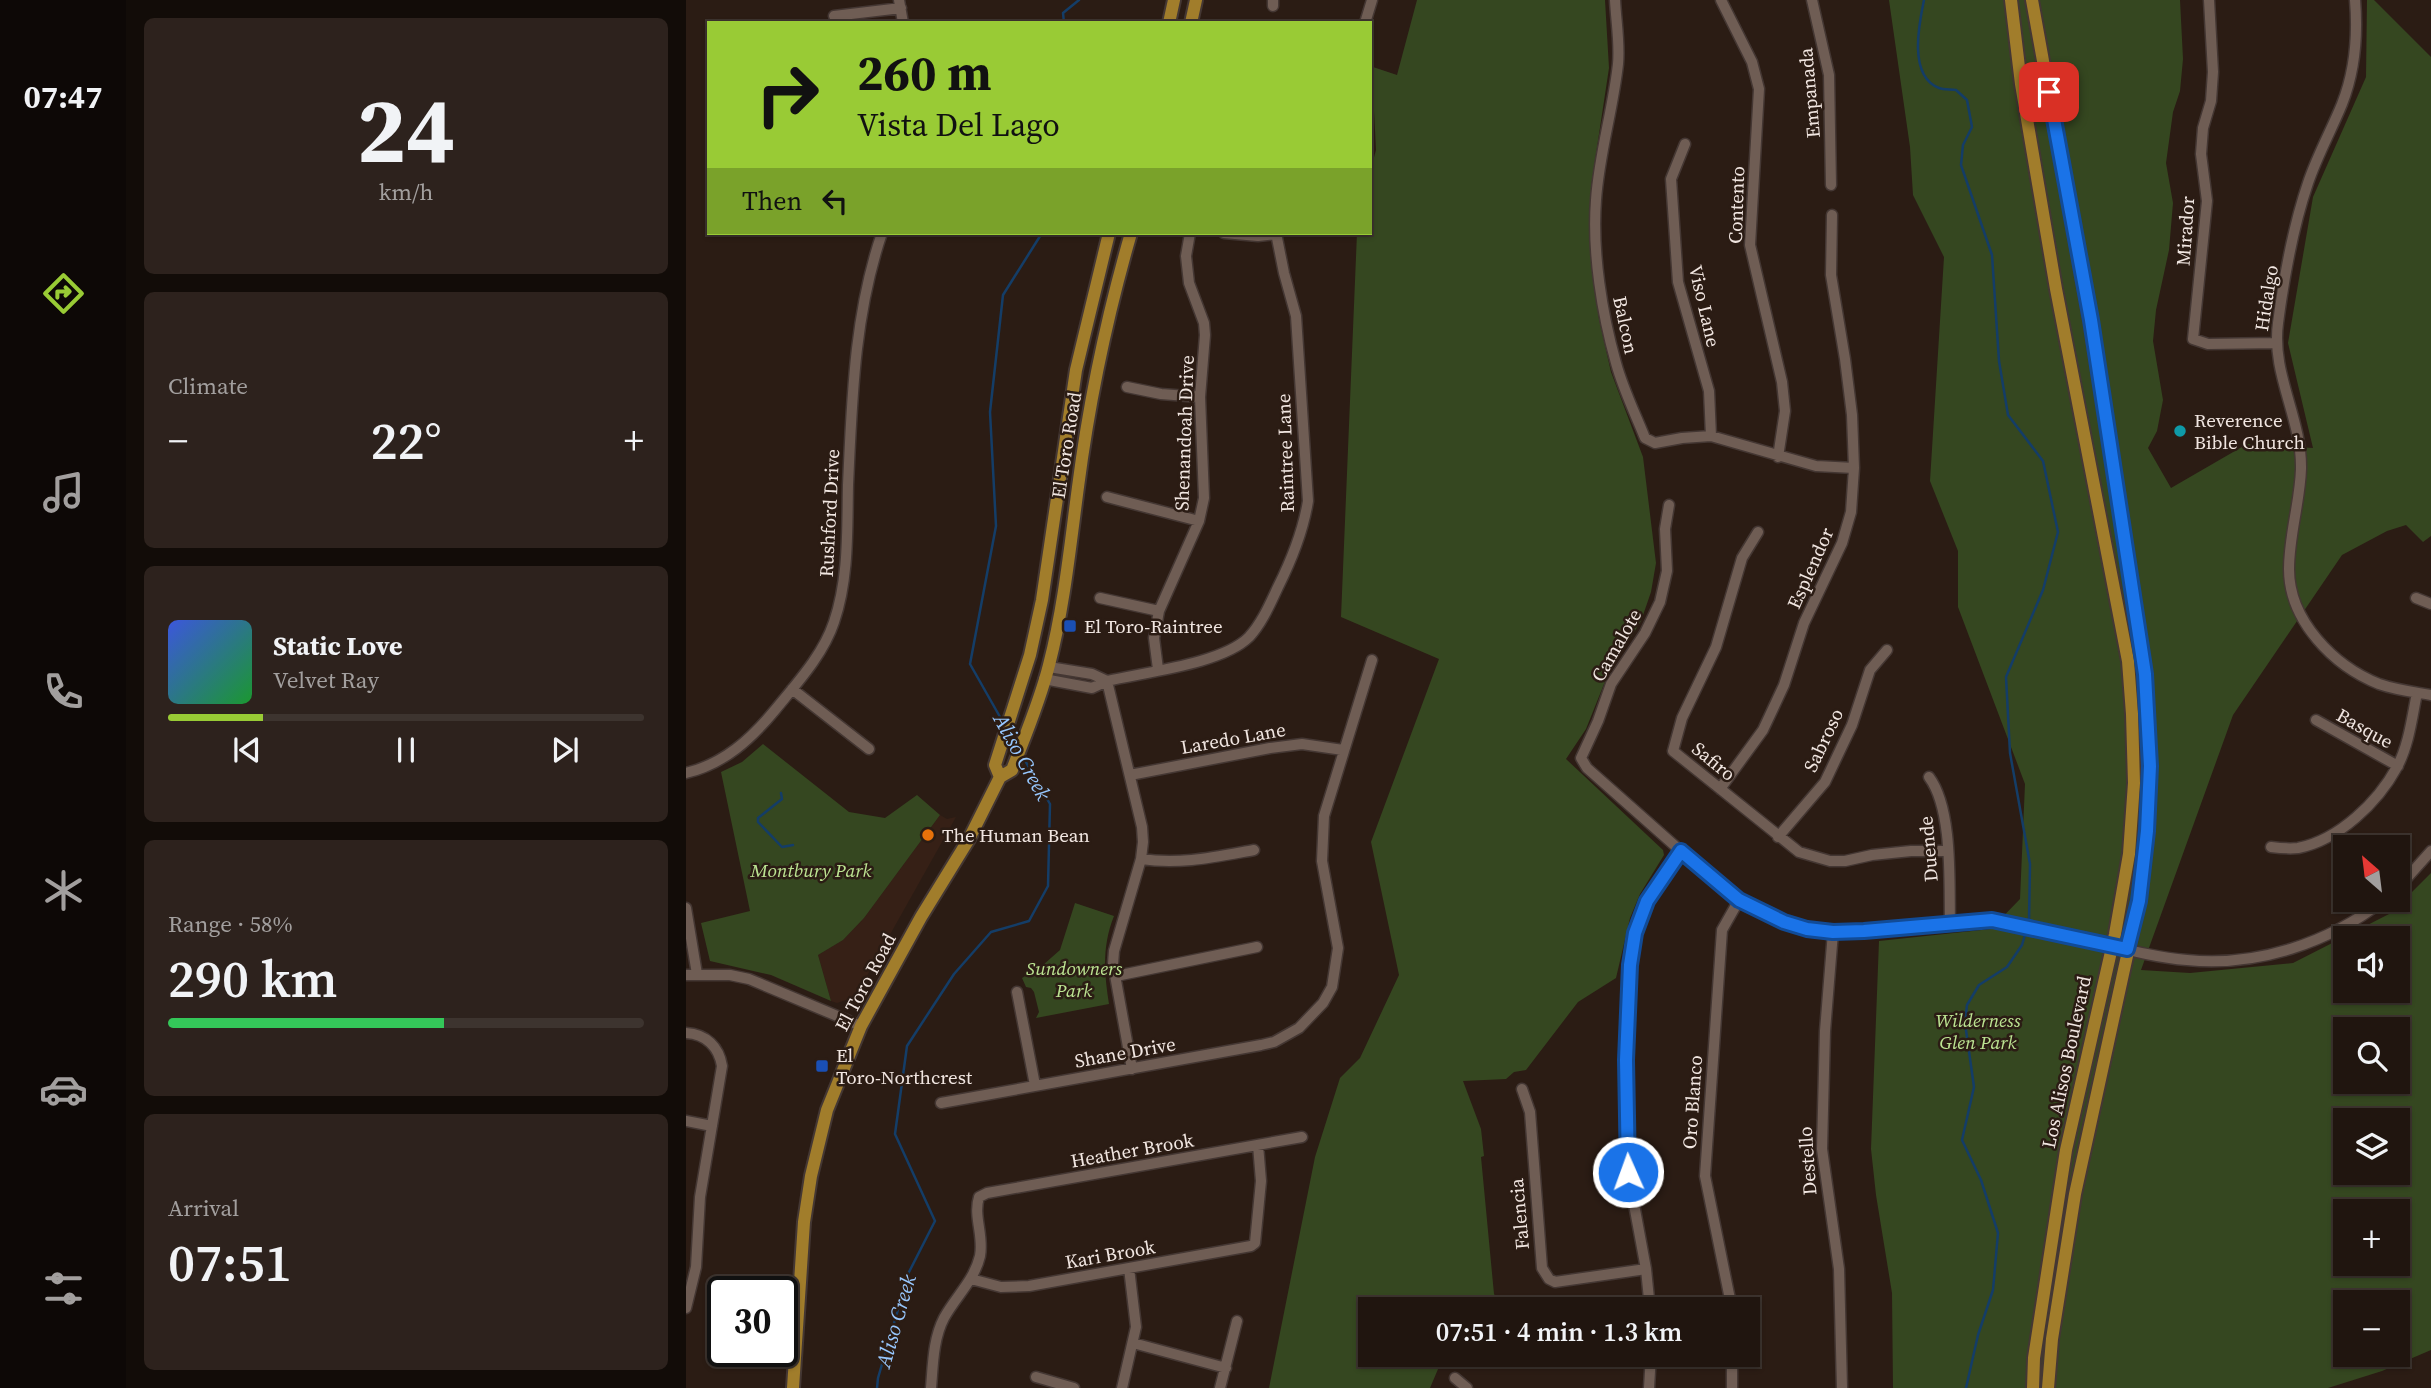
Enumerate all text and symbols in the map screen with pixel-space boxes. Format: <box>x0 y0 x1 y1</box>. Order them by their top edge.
text: 260 m <box>857 39 992 106</box>
street label: Empanada <box>1792 47 1826 139</box>
icon: right <box>742 49 833 140</box>
pin <box>2019 62 2079 122</box>
text: 24 <box>357 68 455 192</box>
icon: arrive <box>2030 73 2068 111</box>
text: 07:47 <box>24 75 102 119</box>
text: Vista Del Lago <box>857 103 1060 147</box>
street label: Contento <box>1722 166 1750 244</box>
text: km/h <box>379 176 433 208</box>
icon: left <box>816 182 854 220</box>
text: Then <box>742 183 802 219</box>
street label: Mirador <box>2170 195 2200 267</box>
street label: Viso Lane <box>1683 263 1727 349</box>
street label: Hidalgo <box>2248 263 2284 333</box>
icon: directions <box>39 269 88 318</box>
street label: Balcon <box>1607 294 1645 356</box>
street label: Shenandoah Drive <box>1168 355 1200 511</box>
text: Climate <box>168 370 248 402</box>
street label: El Toro Road <box>1045 390 1087 500</box>
street label: Raintree Lane <box>1270 393 1300 513</box>
text: 22° <box>370 405 442 476</box>
place label: Reverence Bible Church <box>2194 407 2305 455</box>
text: − <box>168 415 188 467</box>
text: + <box>624 415 644 467</box>
marker: Reverence Bible Church <box>2172 423 2188 439</box>
street label: Rushford Drive <box>813 448 845 578</box>
icon: music <box>39 468 88 517</box>
street label: Esplendor <box>1781 523 1839 613</box>
street label: Camalote <box>1585 604 1647 686</box>
place label: El Toro-Raintree <box>1084 613 1223 639</box>
marker: El Toro-Raintree <box>1062 618 1078 634</box>
text: Static Love <box>273 628 402 664</box>
text: Velvet Ray <box>273 664 379 696</box>
icon: phone <box>39 667 88 716</box>
street label: Basque <box>2332 702 2398 754</box>
street label: Sabroso <box>1797 704 1849 776</box>
water label: Aliso Creek <box>986 707 1058 806</box>
street label: Laredo Lane <box>1178 716 1288 760</box>
icon: previous <box>228 731 266 769</box>
icon: pause <box>387 731 425 769</box>
icon: next <box>546 731 584 769</box>
street label: Safiro <box>1687 735 1741 787</box>
street label: Duende <box>1912 815 1944 883</box>
place label: The Human Bean <box>942 822 1090 848</box>
marker: The Human Bean <box>920 827 936 843</box>
north arrow <box>2333 835 2410 912</box>
map controls <box>2333 835 2410 1367</box>
park label: Montbury Park <box>749 857 872 883</box>
icon: climate <box>39 866 88 915</box>
text: Range · 58% <box>168 908 293 940</box>
button: sound <box>2333 926 2410 1003</box>
street label: El Toro Road <box>828 928 902 1036</box>
text: 290 km <box>168 943 337 1014</box>
park label: Sundowners Park <box>1026 955 1122 1003</box>
street label: Los Alisos Boulevard <box>2035 973 2097 1151</box>
park label: Wilderness Glen Park <box>1935 1007 2021 1055</box>
button: search <box>2333 1017 2410 1094</box>
street label: Shane Drive <box>1073 1030 1177 1074</box>
place label: El Toro-Northcrest <box>836 1042 973 1090</box>
street label: Oro Blanco <box>1676 1054 1708 1150</box>
marker: El Toro-Northcrest <box>814 1058 830 1074</box>
icon: car <box>39 1065 88 1114</box>
button: layers <box>2333 1108 2410 1185</box>
street label: Heather Brook <box>1068 1126 1196 1174</box>
street label: Destello <box>1792 1126 1822 1196</box>
position arrow <box>1591 1135 1665 1209</box>
street label: Falencia <box>1503 1177 1535 1251</box>
text: Arrival <box>168 1192 239 1224</box>
button: + <box>2333 1199 2410 1276</box>
text: 07:51 <box>168 1227 292 1298</box>
street label: Kari Brook <box>1063 1233 1158 1275</box>
icon: filters <box>39 1264 88 1313</box>
water label: Aliso Creek <box>868 1271 923 1372</box>
speed limit sign: 30 <box>707 1276 798 1367</box>
button: − <box>2333 1290 2410 1367</box>
text: 07:51 · 4 min · 1.3 km <box>1436 1314 1682 1350</box>

